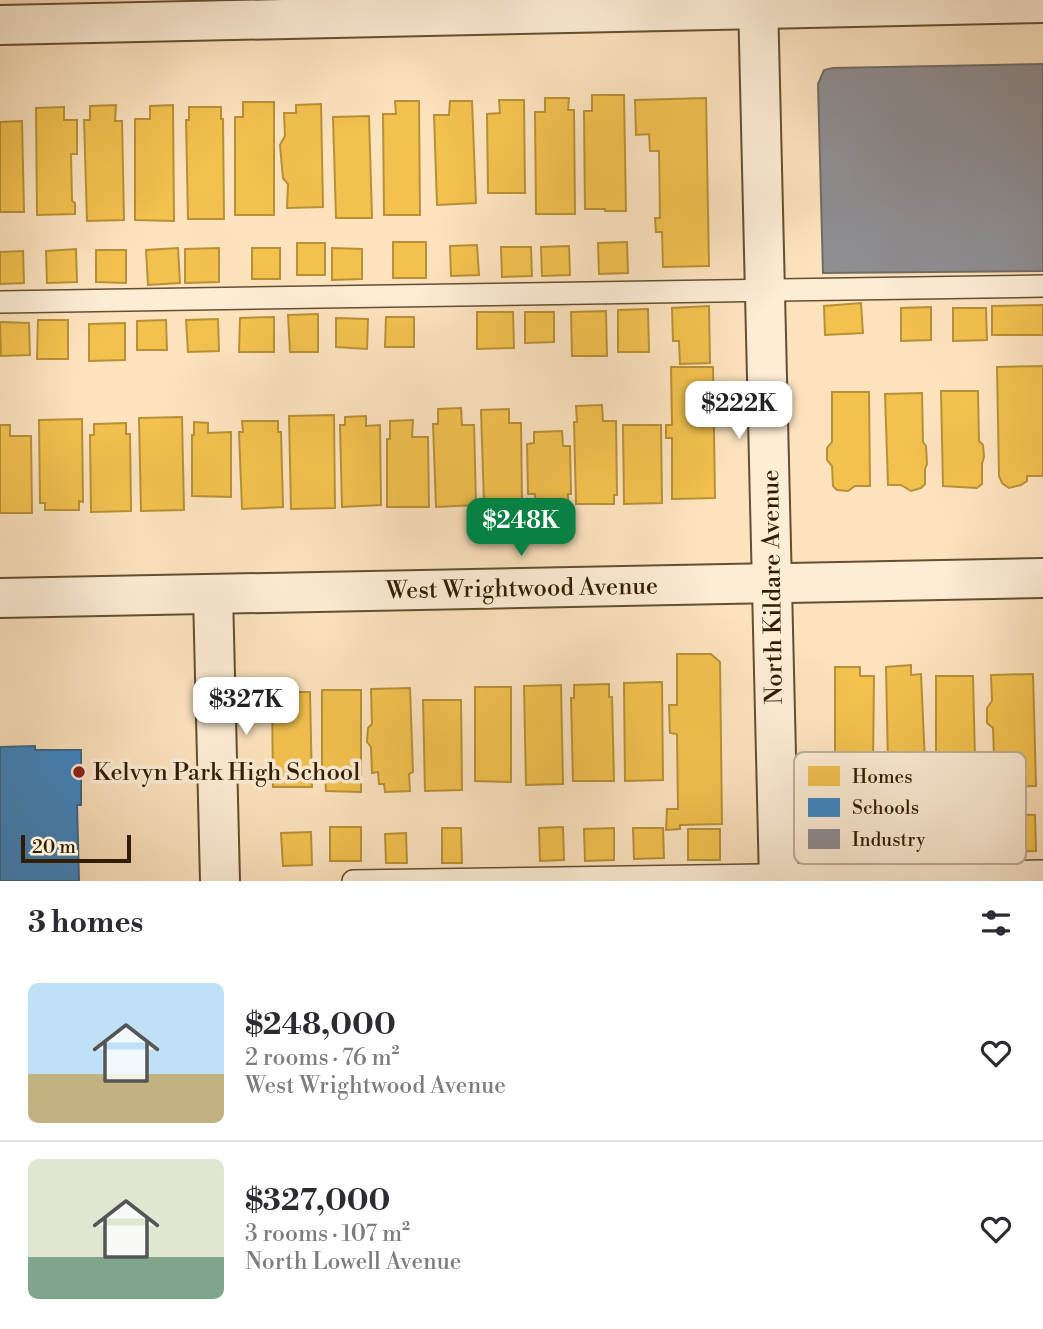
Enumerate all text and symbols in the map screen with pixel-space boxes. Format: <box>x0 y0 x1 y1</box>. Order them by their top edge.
pin: $222K <box>690 382 788 441</box>
text: $222K <box>701 390 777 418</box>
street label: North Kildare Avenue <box>756 469 790 705</box>
pin: $248K <box>472 498 570 558</box>
text: $248K <box>483 507 559 535</box>
street label: West Wrightwood Avenue <box>385 572 658 606</box>
pin: $327K <box>197 678 295 737</box>
text: $327K <box>209 686 283 714</box>
legend <box>794 752 1026 864</box>
place label: Kelvyn Park High School <box>93 758 360 788</box>
marker: Kelvyn Park High School <box>71 764 87 780</box>
text: Homes <box>852 765 912 789</box>
text: Schools <box>852 796 919 820</box>
text: Industry <box>852 828 926 852</box>
scale bar <box>21 832 131 864</box>
text: 20 m <box>32 835 76 859</box>
text: 3 homes <box>28 904 143 942</box>
icon: filters <box>977 904 1015 942</box>
text: $248,000 <box>245 1006 396 1044</box>
icon: home <box>84 1011 168 1095</box>
icon: heart <box>977 1034 1015 1072</box>
text: 2 rooms · 76 m² <box>245 1044 400 1072</box>
text: West Wrightwood Avenue <box>245 1072 506 1100</box>
text: $327,000 <box>245 1182 390 1220</box>
icon: home <box>84 1187 168 1271</box>
icon: heart <box>977 1210 1015 1248</box>
text: 3 rooms · 107 m² <box>245 1220 410 1248</box>
text: North Lowell Avenue <box>245 1248 461 1276</box>

